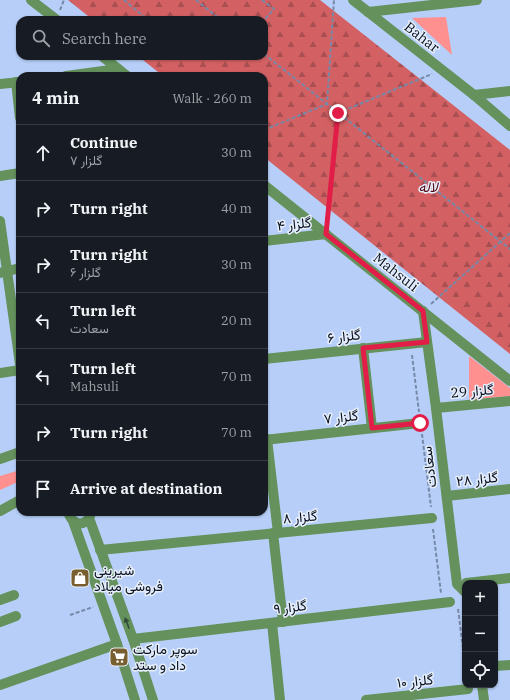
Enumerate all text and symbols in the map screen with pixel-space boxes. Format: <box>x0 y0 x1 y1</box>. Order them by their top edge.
search box <box>16 16 268 60</box>
street label: Bahar <box>401 18 444 57</box>
icon: search <box>30 27 52 49</box>
text: Search here <box>62 29 147 48</box>
text: 4 min <box>32 87 80 109</box>
text: Walk · 260 m <box>173 90 252 107</box>
route end <box>329 104 347 122</box>
text: Continue <box>70 133 137 152</box>
icon: ahead <box>32 142 54 164</box>
text: 30 m <box>221 144 252 161</box>
text: گلزار ۷ <box>70 152 102 169</box>
park label: لاله <box>418 178 440 196</box>
icon: right <box>32 198 54 220</box>
text: Turn right <box>70 199 148 218</box>
text: 40 m <box>221 200 252 217</box>
street label: گلزار ۴ <box>276 213 312 235</box>
text: Turn right <box>70 245 148 264</box>
street label: Mahsuli <box>370 249 422 295</box>
icon: right <box>32 254 54 276</box>
text: 30 m <box>221 256 252 273</box>
text: گلزار ۶ <box>70 264 101 281</box>
text: Turn left <box>70 301 136 320</box>
icon: left <box>32 310 54 332</box>
text: 20 m <box>221 312 252 329</box>
text: سعادت <box>70 320 109 337</box>
street label: گلزار ۶ <box>327 325 361 347</box>
text: Turn left <box>70 359 136 378</box>
icon: left <box>32 366 54 388</box>
text: 70 m <box>221 368 252 385</box>
text: Mahsuli <box>70 378 119 395</box>
street label: گلزار 29 <box>450 380 494 402</box>
street label: گلزار ۷ <box>323 406 359 428</box>
route start <box>411 414 429 432</box>
icon: right <box>32 422 54 444</box>
text: Turn right <box>70 423 148 442</box>
text: 70 m <box>221 424 252 441</box>
street label: سعادت <box>418 445 440 489</box>
street label: گلزار ۲۸ <box>455 468 499 490</box>
icon: arrive <box>32 478 54 500</box>
text: Arrive at destination <box>70 479 222 498</box>
street label: گلزار ۸ <box>282 507 318 527</box>
place label: شیرینی فروشی میلاد <box>94 561 163 595</box>
shop icon: شیرینی فروشی میلاد <box>69 567 91 589</box>
map controls <box>462 580 498 688</box>
button: + <box>462 580 498 616</box>
street label: گلزار ۹ <box>272 596 308 618</box>
button: − <box>462 616 498 652</box>
one-way arrow <box>124 617 130 629</box>
place label: سوپر مارکت داد و ستد <box>133 640 198 674</box>
supermarket icon: سوپر مارکت داد و ستد <box>108 646 130 668</box>
button: locate <box>462 652 498 688</box>
street label: گلزار ۱۰ <box>396 670 434 692</box>

